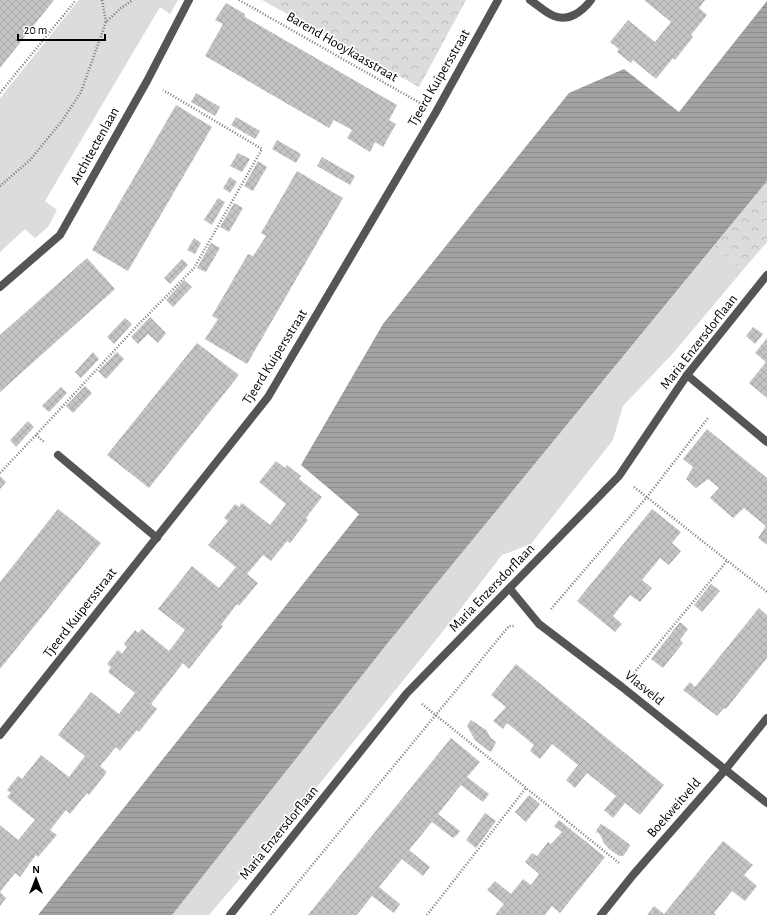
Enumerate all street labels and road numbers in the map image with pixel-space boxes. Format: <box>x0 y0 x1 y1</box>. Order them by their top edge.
street label: Barend Hooykaasstraat <box>284 9 401 85</box>
street label: Tjeerd Kuipersstraat <box>406 27 473 129</box>
street label: Architectenlaan <box>68 105 122 187</box>
street label: Maria Enzersdorflaan <box>658 292 740 392</box>
street label: Tjeerd Kuipersstraat <box>240 306 310 407</box>
street label: Maria Enzersdorflaan <box>447 541 537 635</box>
street label: Tjeerd Kuipersstraat <box>41 565 120 661</box>
street label: Vlasveld <box>622 668 666 708</box>
street label: Boekweitveld <box>645 776 703 840</box>
street label: Maria Enzersdorflaan <box>237 784 321 882</box>

